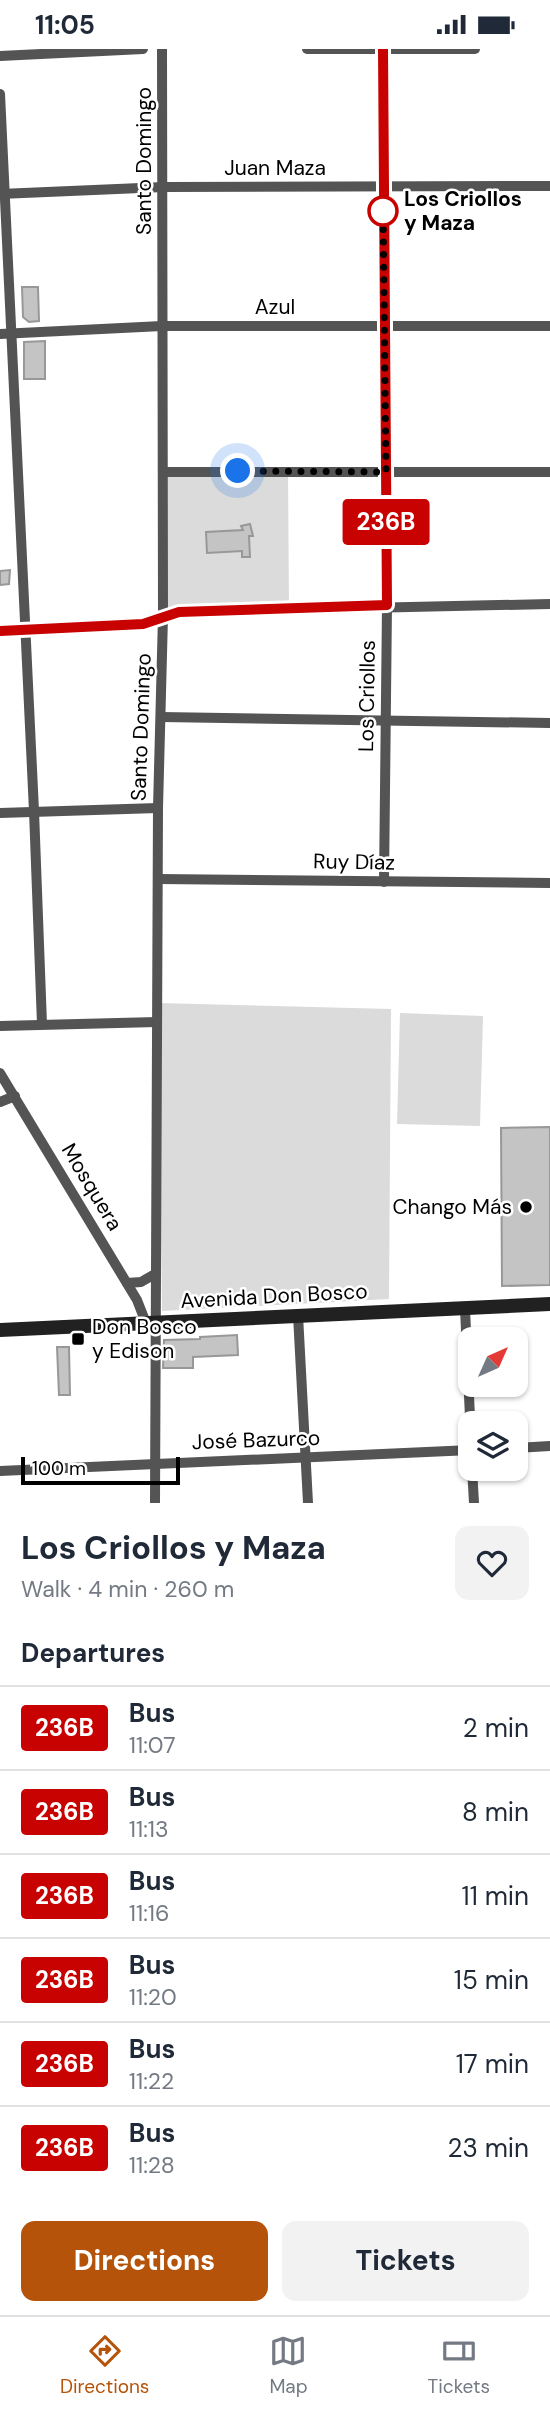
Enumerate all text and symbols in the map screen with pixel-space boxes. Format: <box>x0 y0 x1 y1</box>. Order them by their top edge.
text: 11:05 <box>35 8 95 42</box>
street label: Santo Domingo <box>130 87 158 235</box>
street label: Juan Maza <box>224 154 326 182</box>
place label: Los Criollos y Maza <box>404 185 522 237</box>
marker: Los Criollos y Maza <box>368 196 398 226</box>
street label: Azul <box>255 293 295 321</box>
your location <box>220 453 255 488</box>
line badge: 236B <box>337 499 435 545</box>
text: 236B <box>357 506 415 537</box>
street label: Los Criollos <box>352 640 382 752</box>
street label: Santo Domingo <box>124 653 158 801</box>
street label: Ruy Díaz <box>313 847 395 877</box>
street label: Mosquera <box>55 1138 129 1236</box>
place label: Chango Más <box>392 1193 512 1221</box>
marker: Chango Más <box>518 1199 534 1215</box>
street label: Avenida Don Bosco <box>180 1277 368 1315</box>
place label: Don Bosco y Edison <box>92 1313 197 1365</box>
north arrow <box>458 1327 528 1397</box>
map controls <box>458 1327 528 1481</box>
marker: Don Bosco y Edison <box>70 1331 86 1347</box>
button: layers <box>458 1411 528 1481</box>
street label: José Bazurco <box>191 1424 321 1456</box>
scale bar <box>21 1454 180 1486</box>
text: 100 m <box>32 1456 86 1481</box>
text: Los Criollos y Maza <box>21 1526 326 1569</box>
button: heart <box>455 1526 529 1600</box>
text: Walk · 4 min · 260 m <box>21 1574 234 1604</box>
text: Departures <box>21 1636 165 1670</box>
text: Bus <box>129 1696 175 1730</box>
text: 2 min <box>463 1711 529 1745</box>
text: 236B <box>35 1712 94 1743</box>
text: 11:07 <box>129 1730 176 1760</box>
text: Bus <box>129 1780 175 1814</box>
text: 8 min <box>462 1795 529 1829</box>
text: 236B <box>35 1796 94 1827</box>
text: 11:13 <box>129 1814 169 1844</box>
text: Bus <box>129 1864 175 1898</box>
text: 11 min <box>462 1879 529 1913</box>
text: 236B <box>35 1880 94 1911</box>
text: 11:16 <box>129 1898 169 1928</box>
text: Bus <box>129 1948 175 1982</box>
text: 15 min <box>454 1963 529 1997</box>
text: 236B <box>35 1964 94 1995</box>
text: 11:20 <box>129 1982 177 2012</box>
text: Bus <box>129 2032 175 2066</box>
text: 17 min <box>456 2047 529 2081</box>
text: 236B <box>35 2048 94 2079</box>
text: 11:22 <box>129 2066 174 2096</box>
text: Bus <box>129 2116 175 2150</box>
text: 23 min <box>447 2131 529 2165</box>
text: 236B <box>35 2132 94 2163</box>
text: 11:28 <box>129 2150 175 2180</box>
button: Directions <box>21 2221 268 2301</box>
button: Tickets <box>282 2221 529 2301</box>
tab: Directions <box>60 2332 149 2399</box>
tab: Map <box>269 2332 308 2399</box>
tab: Tickets <box>428 2332 490 2399</box>

